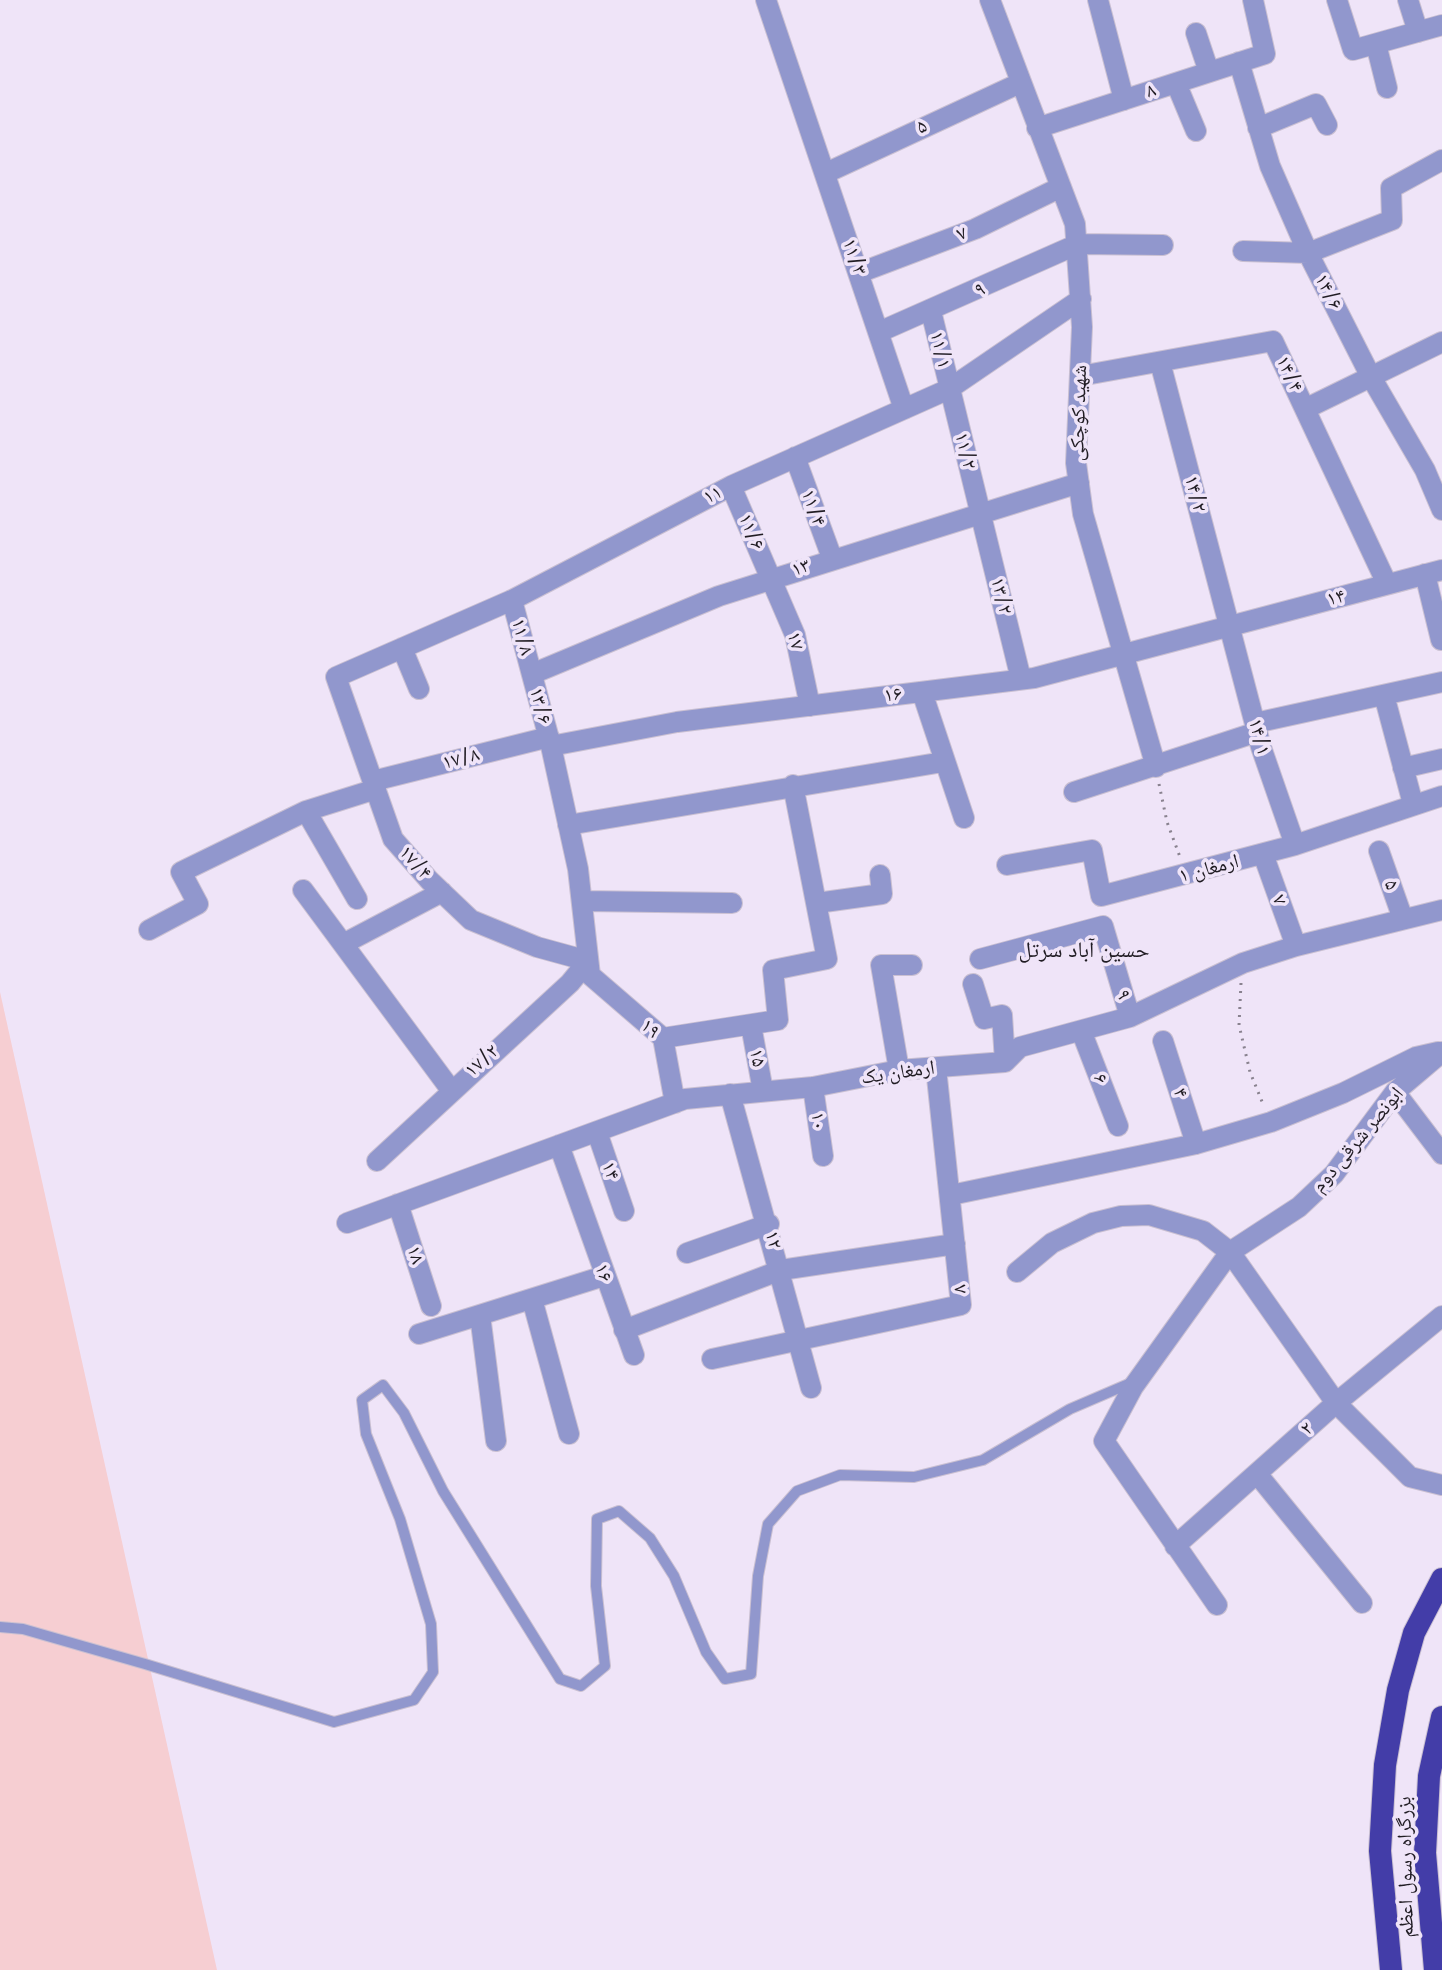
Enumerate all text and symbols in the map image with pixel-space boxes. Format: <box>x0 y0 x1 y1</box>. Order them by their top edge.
street label: ۸ <box>1143 78 1159 104</box>
street label: ۵ <box>913 114 931 140</box>
street label: ۷ <box>954 221 970 247</box>
street label: ۱۱/۳ <box>837 235 871 279</box>
street label: ۱۴/۶ <box>1309 270 1347 314</box>
street label: ۹ <box>971 277 989 303</box>
street label: ۱۱/۱ <box>924 329 956 371</box>
street label: ۱۴/۴ <box>1270 352 1308 396</box>
street label: شهید کوچکی <box>1065 365 1093 461</box>
street label: ۱۱/۲ <box>949 430 981 472</box>
street label: ۱۴/۲ <box>1179 473 1211 515</box>
street label: ۱۱ <box>700 480 726 510</box>
street label: ۱۱/۴ <box>795 486 831 530</box>
street label: ۱۱/۶ <box>733 510 769 554</box>
street label: ۱۳ <box>789 554 813 582</box>
street label: ۱۳/۲ <box>985 575 1017 617</box>
street label: ۱۴ <box>1324 584 1348 612</box>
street label: ۱۱/۸ <box>506 616 538 658</box>
street label: ۱۷ <box>781 629 809 653</box>
street label: ۱۶ <box>883 682 903 708</box>
street label: ۱۳/۶ <box>524 685 556 727</box>
street label: ۱۴/۱ <box>1243 716 1275 758</box>
street label: ۱۷/۸ <box>440 743 482 775</box>
street label: ۱۷/۴ <box>394 841 436 885</box>
street label: ارمغان ۱ <box>1176 850 1242 888</box>
street label: ۵ <box>1378 877 1404 893</box>
street label: ۷ <box>1266 892 1292 908</box>
district label: حسین آباد سرتل <box>1019 938 1149 964</box>
street label: ۹ <box>1110 987 1136 1003</box>
street label: ۱۹ <box>635 1014 665 1044</box>
street label: ۱۷/۲ <box>460 1040 504 1082</box>
street label: ۱۵ <box>744 1047 770 1069</box>
street label: ارمغان یک <box>860 1056 936 1090</box>
street label: ۶ <box>1087 1071 1113 1087</box>
street label: ابونصر شرقی دوم <box>1307 1082 1409 1198</box>
street label: ۴ <box>1167 1085 1193 1101</box>
street label: ۱۰ <box>805 1110 831 1132</box>
street label: ۱۴ <box>596 1159 624 1183</box>
street label: ۱۲ <box>759 1228 787 1252</box>
street label: ۱۸ <box>401 1243 429 1267</box>
street label: ۱۶ <box>589 1260 617 1286</box>
street label: ۸ <box>948 1284 972 1294</box>
street label: ۲ <box>1296 1417 1318 1441</box>
street label: بزرگراه رسول اعظم <box>1393 1796 1419 1938</box>

